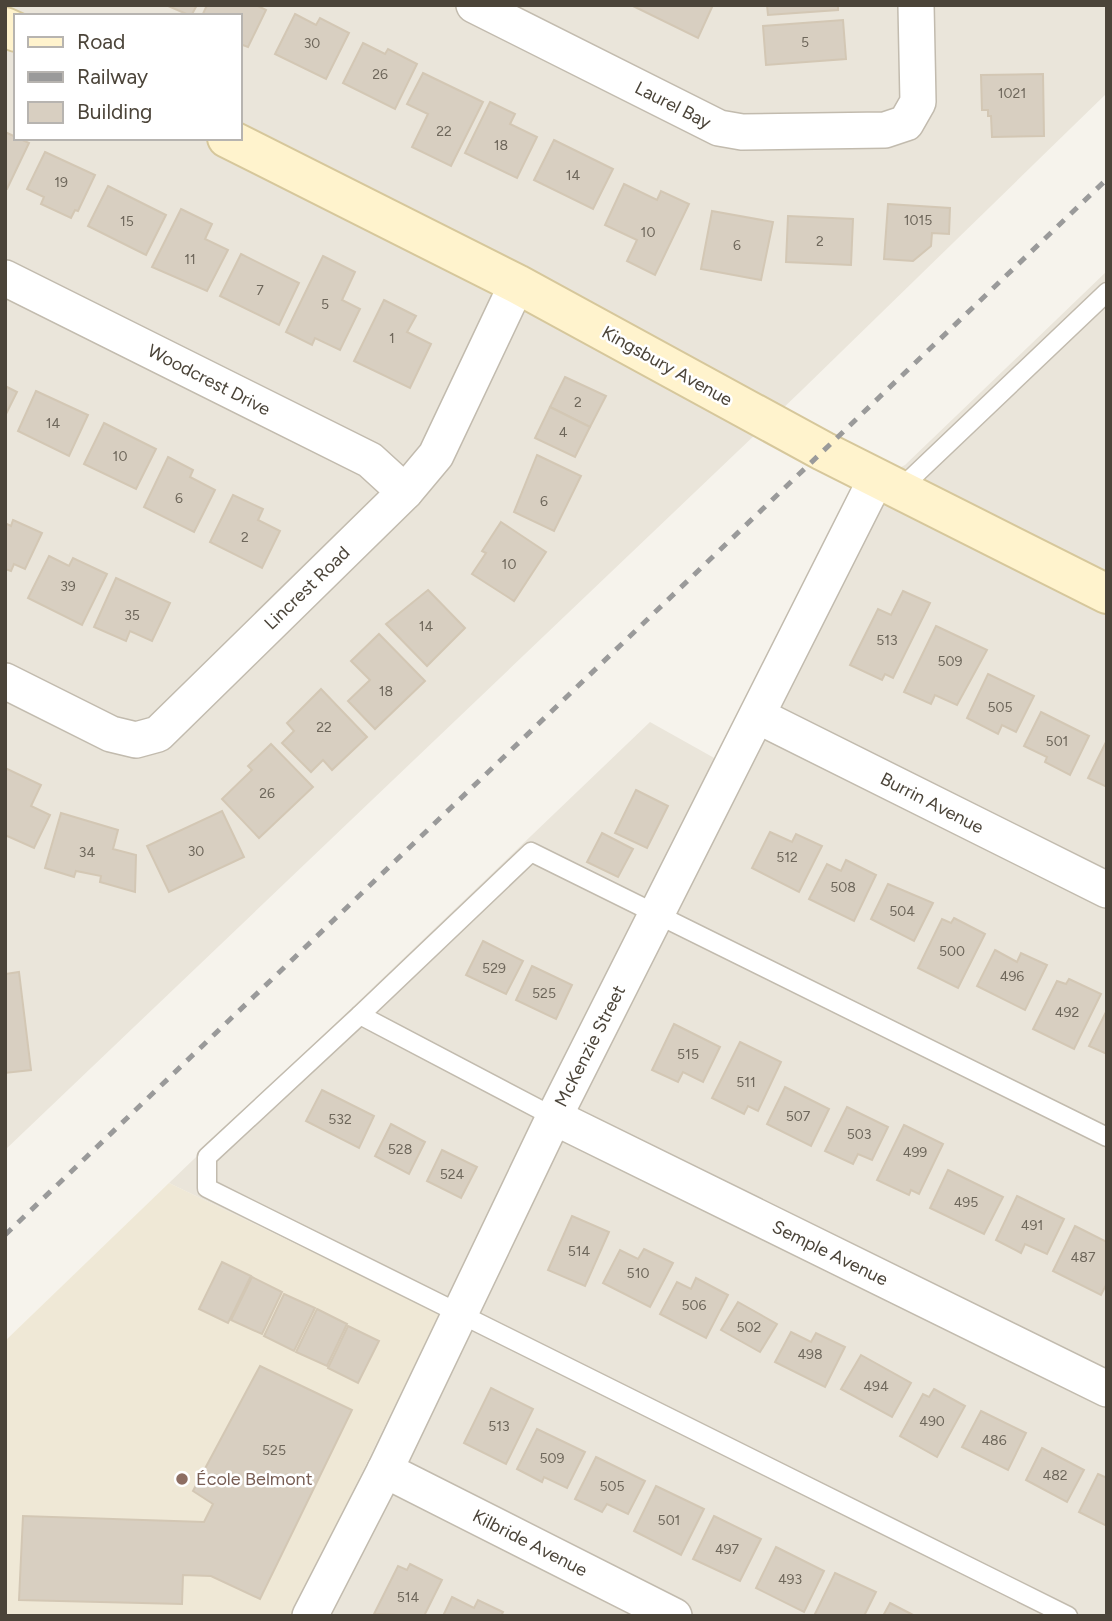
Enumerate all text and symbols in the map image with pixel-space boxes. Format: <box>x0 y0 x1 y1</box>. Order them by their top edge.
legend <box>14 14 242 140</box>
text: Road <box>77 29 125 54</box>
house number: 5 <box>801 34 809 51</box>
house number: 30 <box>304 35 320 52</box>
text: Railway <box>77 64 148 89</box>
house number: 26 <box>372 66 388 83</box>
street label: Laurel Bay <box>631 76 715 134</box>
house number: 1021 <box>998 85 1026 102</box>
text: Building <box>77 99 152 124</box>
house number: 22 <box>436 123 452 140</box>
house number: 18 <box>494 137 508 154</box>
house number: 14 <box>566 167 581 184</box>
house number: 19 <box>54 174 68 191</box>
house number: 1015 <box>904 212 932 229</box>
house number: 15 <box>120 213 134 230</box>
house number: 10 <box>641 224 655 241</box>
house number: 2 <box>816 233 824 250</box>
house number: 6 <box>733 237 741 254</box>
house number: 11 <box>184 251 196 268</box>
house number: 7 <box>256 282 264 299</box>
house number: 5 <box>321 296 329 313</box>
street label: Kingsbury Avenue <box>598 321 736 411</box>
house number: 1 <box>389 330 395 347</box>
street label: Woodcrest Drive <box>144 340 274 420</box>
house number: 2 <box>574 394 582 411</box>
house number: 14 <box>46 415 61 432</box>
house number: 4 <box>559 424 568 441</box>
house number: 10 <box>113 448 127 465</box>
house number: 6 <box>175 490 183 507</box>
house number: 6 <box>540 493 548 510</box>
house number: 2 <box>241 529 249 546</box>
street label: Lincrest Road <box>260 542 354 634</box>
house number: 10 <box>502 556 516 573</box>
house number: 39 <box>60 578 76 595</box>
house number: 35 <box>124 607 140 624</box>
house number: 14 <box>419 618 434 635</box>
house number: 513 <box>876 632 898 649</box>
house number: 509 <box>938 653 963 670</box>
house number: 18 <box>379 683 393 700</box>
house number: 505 <box>987 699 1013 716</box>
house number: 22 <box>316 719 332 736</box>
house number: 501 <box>1046 733 1068 750</box>
street label: Burrin Avenue <box>877 768 987 838</box>
house number: 26 <box>259 785 275 802</box>
house number: 30 <box>188 843 204 860</box>
house number: 34 <box>79 844 95 861</box>
house number: 512 <box>776 849 798 866</box>
house number: 508 <box>830 879 856 896</box>
house number: 504 <box>889 903 915 920</box>
house number: 500 <box>939 943 965 960</box>
house number: 529 <box>482 960 506 977</box>
house number: 496 <box>1000 968 1024 985</box>
street label: McKenzie Street <box>550 981 630 1110</box>
house number: 525 <box>532 985 556 1002</box>
house number: 492 <box>1055 1004 1079 1021</box>
house number: 515 <box>677 1046 699 1063</box>
house number: 511 <box>736 1074 756 1091</box>
house number: 507 <box>786 1108 811 1125</box>
house number: 532 <box>328 1111 352 1128</box>
house number: 503 <box>847 1126 871 1143</box>
house number: 528 <box>388 1141 412 1158</box>
house number: 499 <box>903 1144 927 1161</box>
house number: 524 <box>440 1166 465 1183</box>
house number: 495 <box>954 1194 978 1211</box>
street label: Semple Avenue <box>769 1216 892 1291</box>
house number: 491 <box>1021 1217 1043 1234</box>
house number: 514 <box>568 1243 591 1260</box>
house number: 487 <box>1071 1249 1096 1266</box>
house number: 510 <box>627 1265 649 1282</box>
house number: 506 <box>682 1297 707 1314</box>
house number: 502 <box>737 1319 761 1336</box>
house number: 498 <box>797 1346 823 1363</box>
house number: 494 <box>863 1378 889 1395</box>
house number: 490 <box>919 1413 945 1430</box>
house number: 513 <box>488 1418 510 1435</box>
house number: 486 <box>981 1432 1007 1449</box>
house number: 525 <box>262 1442 286 1459</box>
house number: 509 <box>540 1450 565 1467</box>
house number: 482 <box>1042 1467 1068 1484</box>
place label: École Belmont <box>196 1468 313 1490</box>
marker: École Belmont <box>174 1471 190 1487</box>
house number: 505 <box>599 1478 625 1495</box>
street label: Kilbride Avenue <box>469 1505 591 1581</box>
house number: 501 <box>658 1512 680 1529</box>
house number: 497 <box>715 1541 740 1558</box>
house number: 493 <box>778 1571 802 1588</box>
house number: 514 <box>397 1589 420 1606</box>

